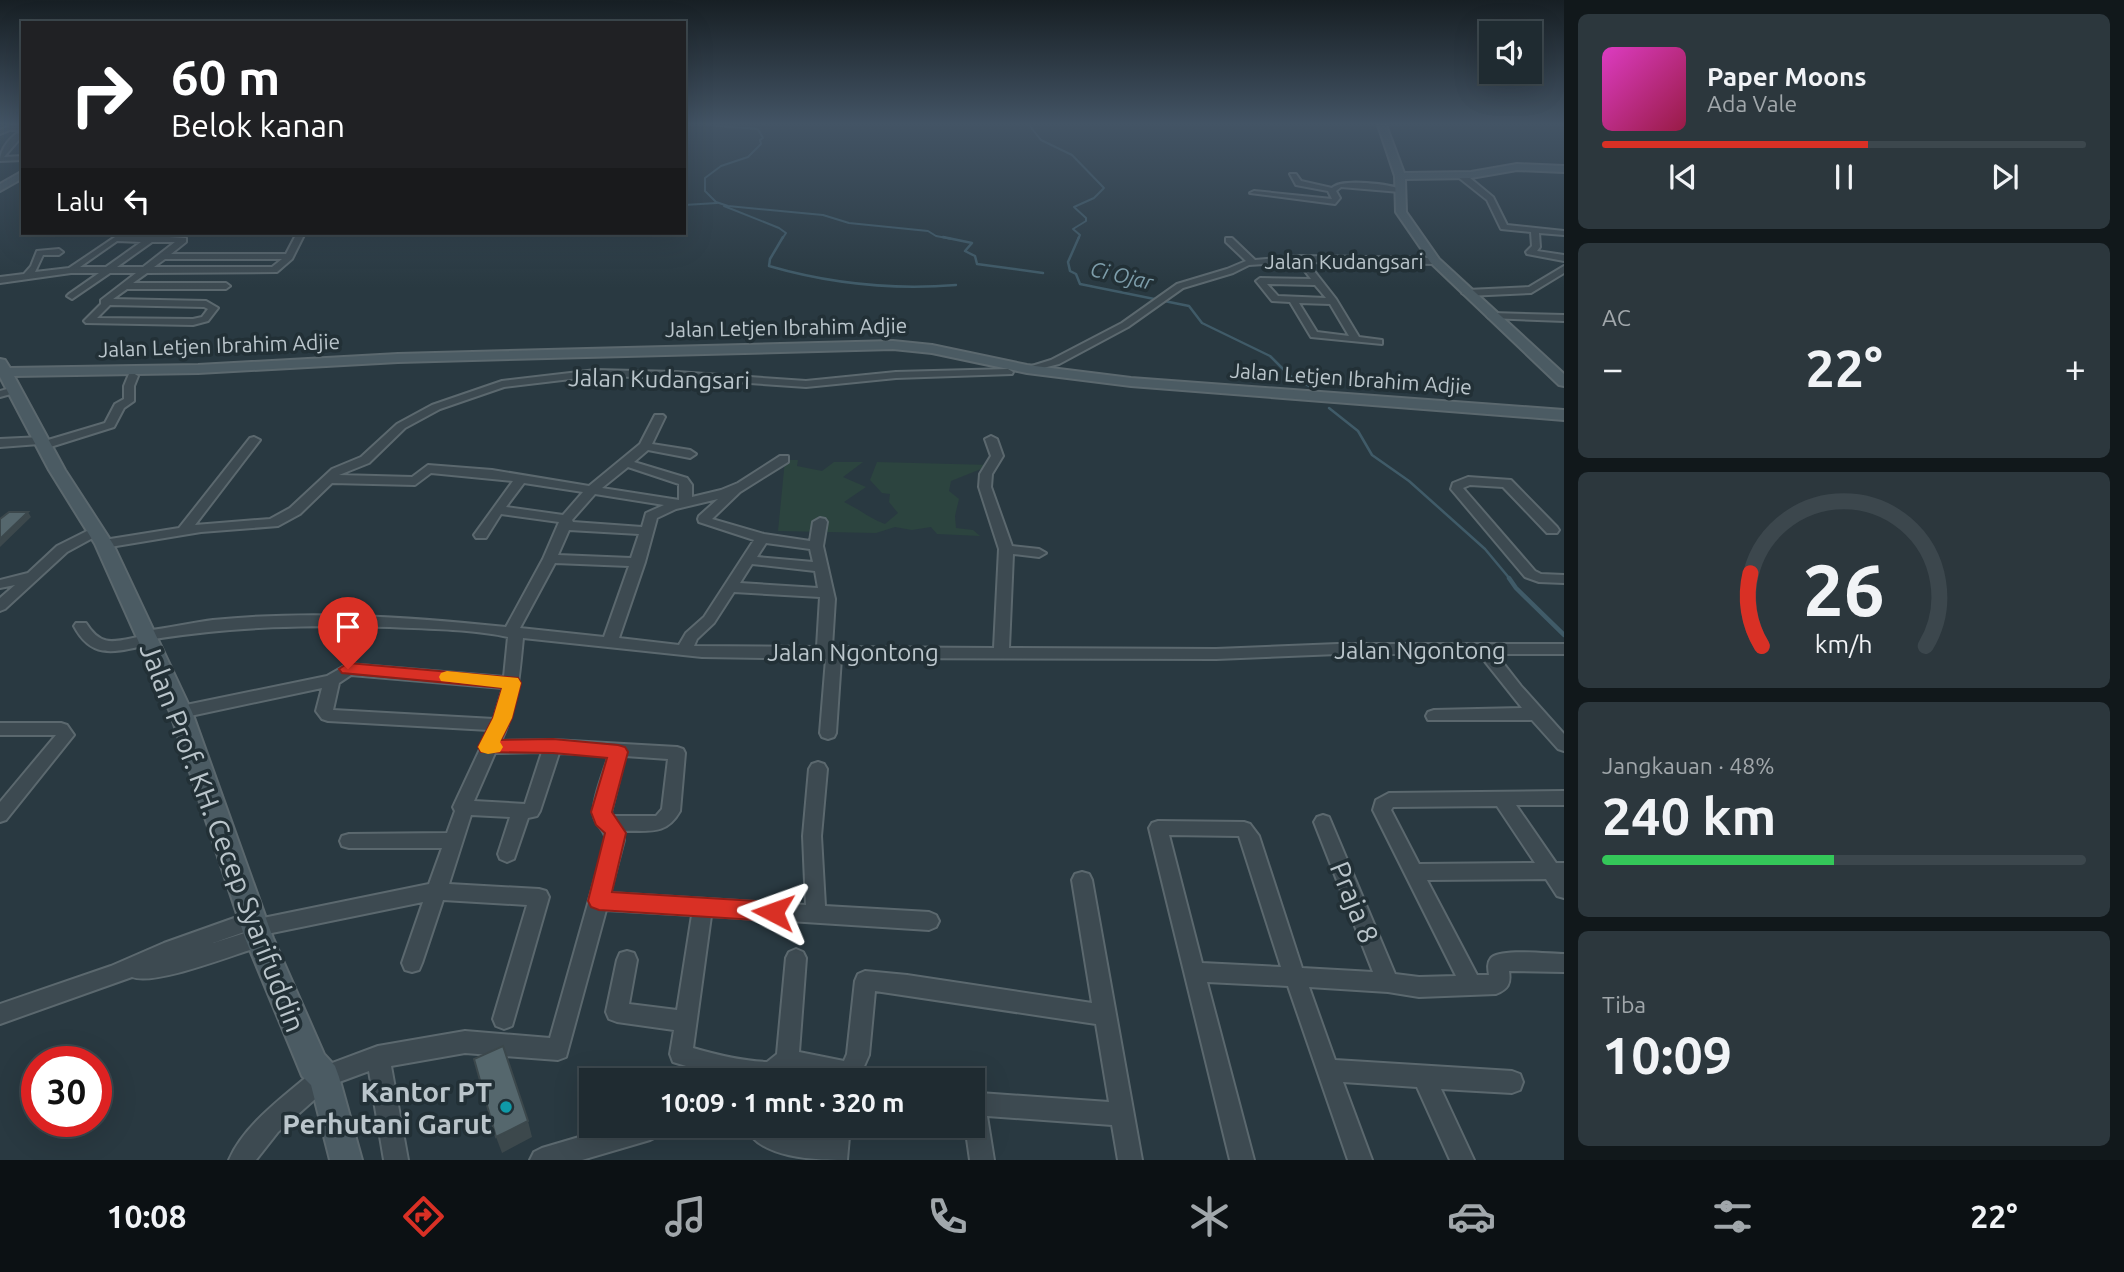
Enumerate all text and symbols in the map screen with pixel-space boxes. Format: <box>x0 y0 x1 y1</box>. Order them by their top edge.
map controls <box>1479 21 1542 84</box>
button: sound <box>1479 21 1542 84</box>
icon: right <box>56 49 147 140</box>
text: 60 m <box>171 49 280 104</box>
text: Paper Moons <box>1707 62 1866 91</box>
text: Ada Vale <box>1707 91 1797 116</box>
text: Belok kanan <box>171 107 345 143</box>
icon: previous <box>1664 158 1702 196</box>
icon: pause <box>1825 158 1863 196</box>
icon: next <box>1986 158 2024 196</box>
icon: left <box>118 182 156 220</box>
text: Lalu <box>56 187 104 216</box>
street label: Jalan Kudangsari <box>1264 249 1424 273</box>
water label: Ci Ojar <box>1088 256 1157 294</box>
text: AC <box>1602 305 1631 330</box>
street label: Jalan Letjen Ibrahim Adjie <box>665 313 907 341</box>
street label: Jalan Letjen Ibrahim Adjie <box>97 329 341 361</box>
text: 22° <box>1805 339 1883 397</box>
text: − <box>1602 347 1623 389</box>
text: + <box>2065 347 2086 389</box>
street label: Jalan Letjen Ibrahim Adjie <box>1229 358 1473 398</box>
street label: Jalan Kudangsari <box>568 364 750 394</box>
text: 26 <box>1803 548 1885 630</box>
pin <box>318 597 378 669</box>
icon: arrive <box>329 608 367 646</box>
text: km/h <box>1815 630 1873 658</box>
street label: Jalan Ngontong <box>1334 637 1506 664</box>
street label: Jalan Prof. KH. Cecep Syarifuddin <box>134 638 312 1036</box>
street label: Jalan Ngontong <box>767 639 939 666</box>
text: Jangkauan · 48% <box>1602 753 1774 778</box>
text: 240 km <box>1602 787 1776 845</box>
street label: Praja 8 <box>1325 857 1385 947</box>
position arrow <box>736 875 810 949</box>
text: Tiba <box>1602 992 1646 1017</box>
text: 10:09 <box>1602 1026 1732 1084</box>
speed limit sign: 30 <box>21 1046 112 1137</box>
place label: Kantor PT Perhutani Garut <box>282 1076 492 1139</box>
text: 10:09 · 1 mnt · 320 m <box>660 1088 904 1117</box>
marker: Kantor PT Perhutani Garut <box>498 1099 514 1115</box>
icon: directions <box>399 1192 448 1241</box>
icon: music <box>661 1192 710 1241</box>
icon: phone <box>923 1192 972 1241</box>
icon: climate <box>1185 1192 1234 1241</box>
icon: car <box>1447 1192 1496 1241</box>
icon: filters <box>1708 1192 1757 1241</box>
text: 10:08 <box>106 1198 186 1234</box>
text: 22° <box>1970 1198 2018 1234</box>

